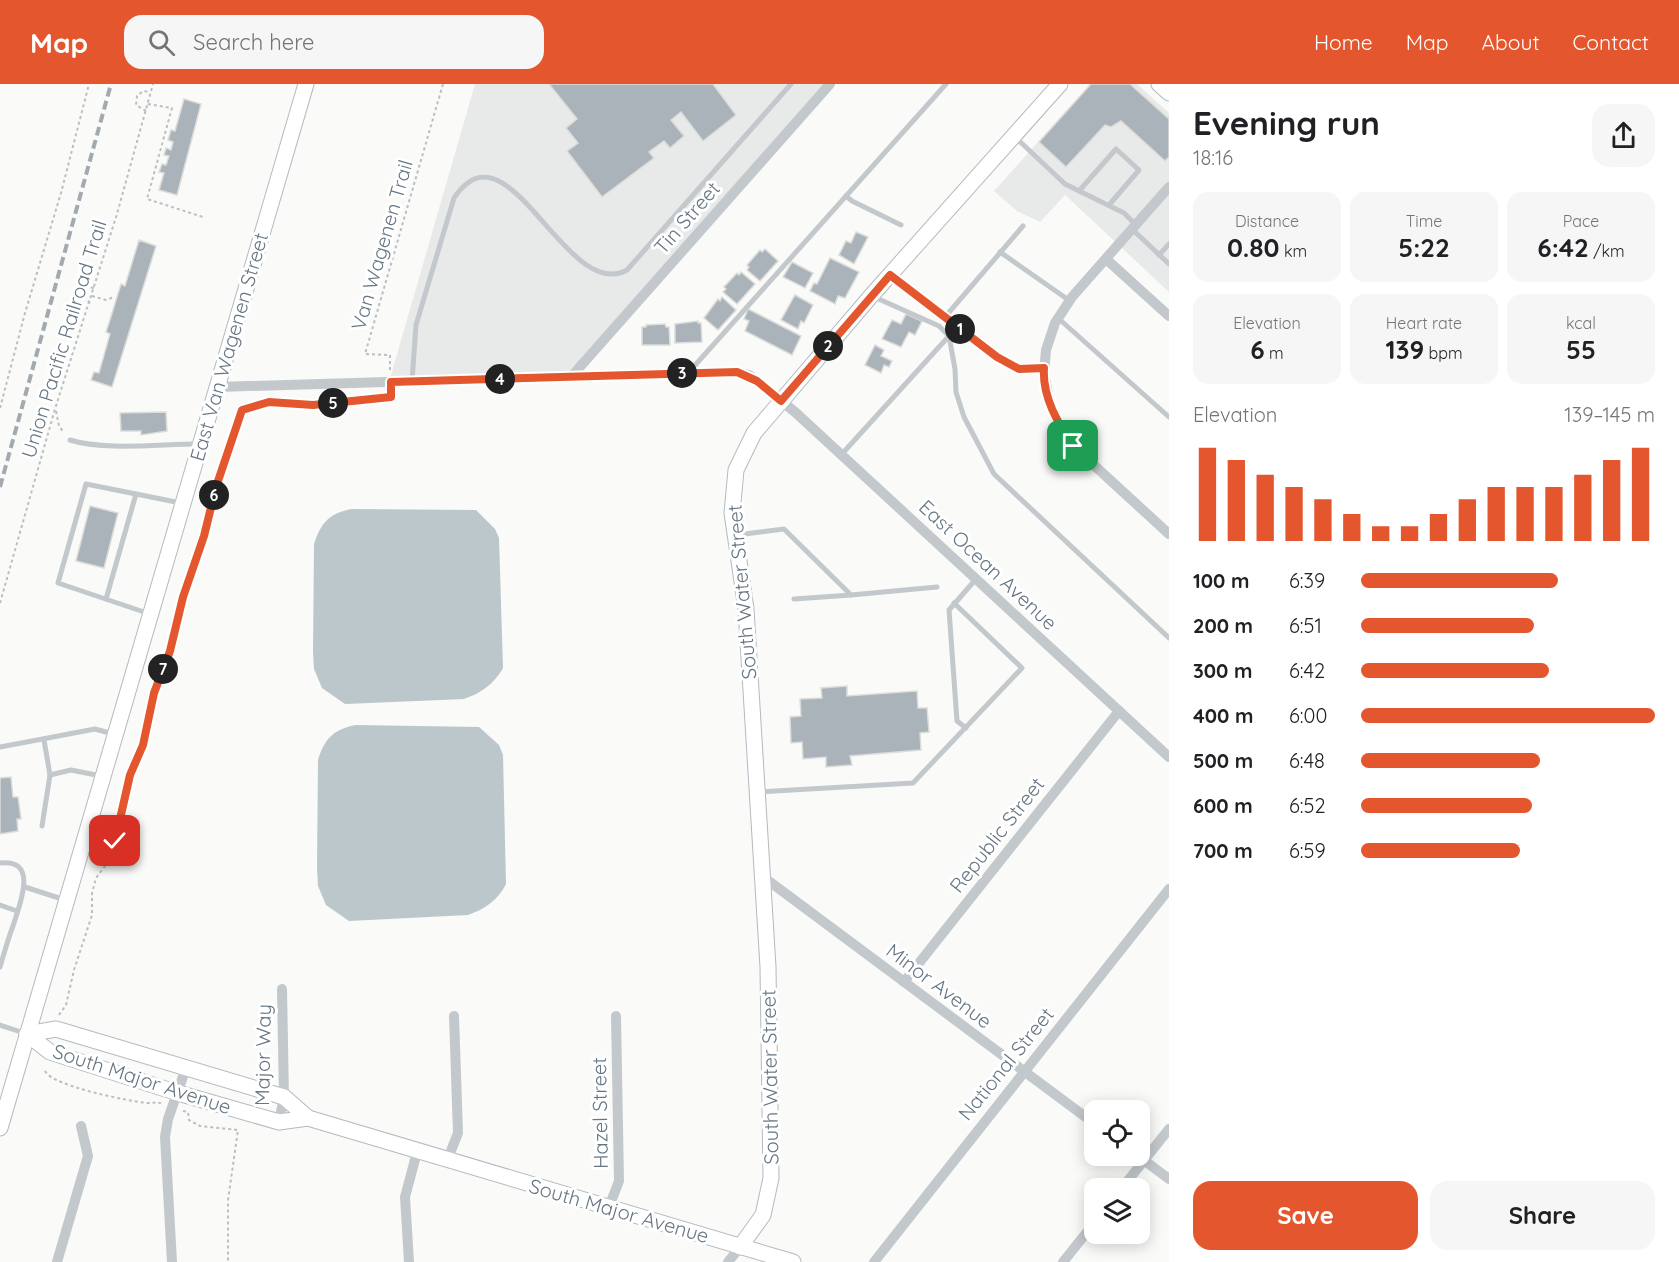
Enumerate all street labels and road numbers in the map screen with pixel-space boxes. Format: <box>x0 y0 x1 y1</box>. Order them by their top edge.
street label: Van Wagenen Trail <box>345 157 418 333</box>
street label: Tin Street <box>648 176 725 259</box>
street label: Union Pacific Railroad Trail <box>15 217 112 461</box>
street label: East Van Wagenen Street <box>184 230 273 464</box>
street label: East Ocean Avenue <box>914 494 1063 635</box>
street label: South Water Street <box>721 503 762 680</box>
street label: Republic Street <box>944 772 1050 897</box>
street label: Minor Avenue <box>881 938 997 1034</box>
street label: South Water Street <box>755 989 784 1165</box>
street label: National Street <box>952 1002 1059 1125</box>
street label: Major Way <box>249 1004 276 1106</box>
street label: South Major Avenue <box>50 1038 234 1119</box>
street label: Hazel Street <box>586 1057 613 1169</box>
street label: South Major Avenue <box>526 1173 712 1248</box>

